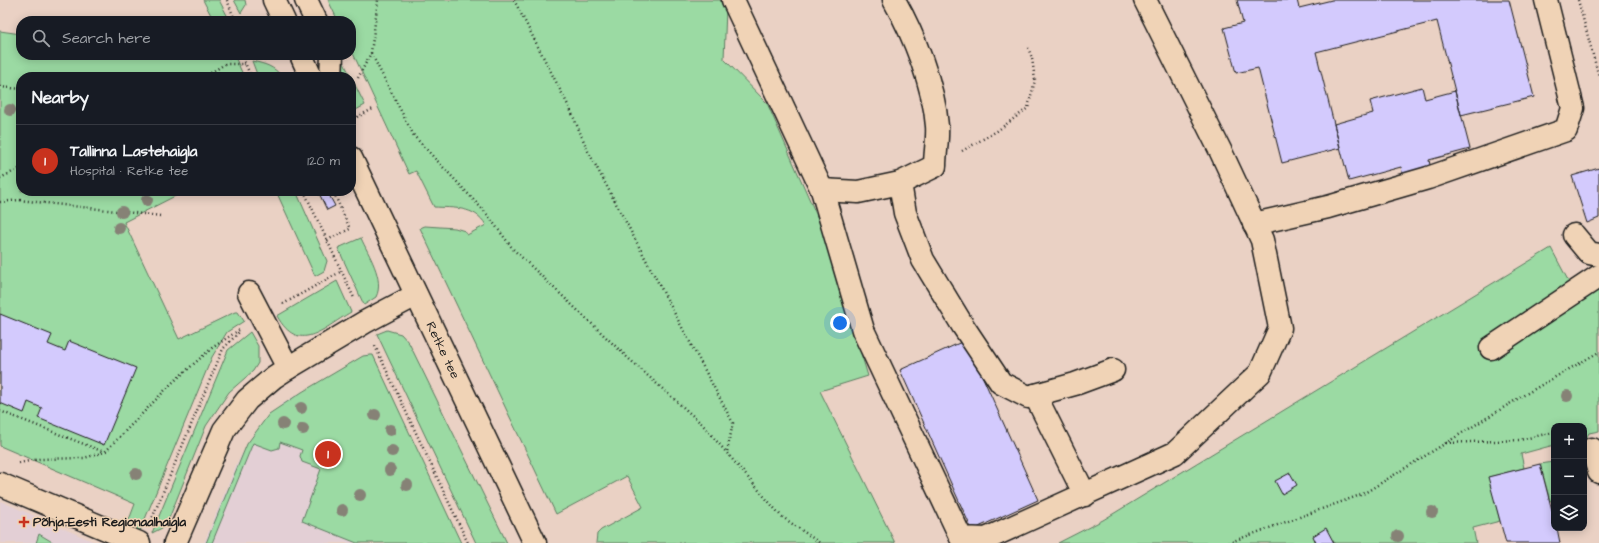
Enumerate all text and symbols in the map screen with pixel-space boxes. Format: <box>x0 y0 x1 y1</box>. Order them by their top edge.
search box <box>16 16 356 60</box>
icon: search <box>30 27 52 49</box>
text: Search here <box>62 28 151 49</box>
text: Nearby <box>32 86 89 110</box>
text: Tallinna Lastehaigla <box>70 141 197 162</box>
text: 1 <box>44 152 46 170</box>
text: 120 m <box>307 152 340 170</box>
text: Hospital · Retke tee <box>70 162 188 180</box>
your location <box>830 313 850 333</box>
street label: Retke tee <box>422 319 464 382</box>
map controls <box>1551 423 1587 531</box>
button: + <box>1551 423 1587 459</box>
pin: 1 <box>315 439 341 469</box>
button: − <box>1551 459 1587 495</box>
button: layers <box>1551 495 1587 531</box>
place label: Põhja-Eesti Regionaalhaigla <box>33 513 187 533</box>
marker: Põhja-Eesti Regionaalhaigla <box>18 516 30 528</box>

